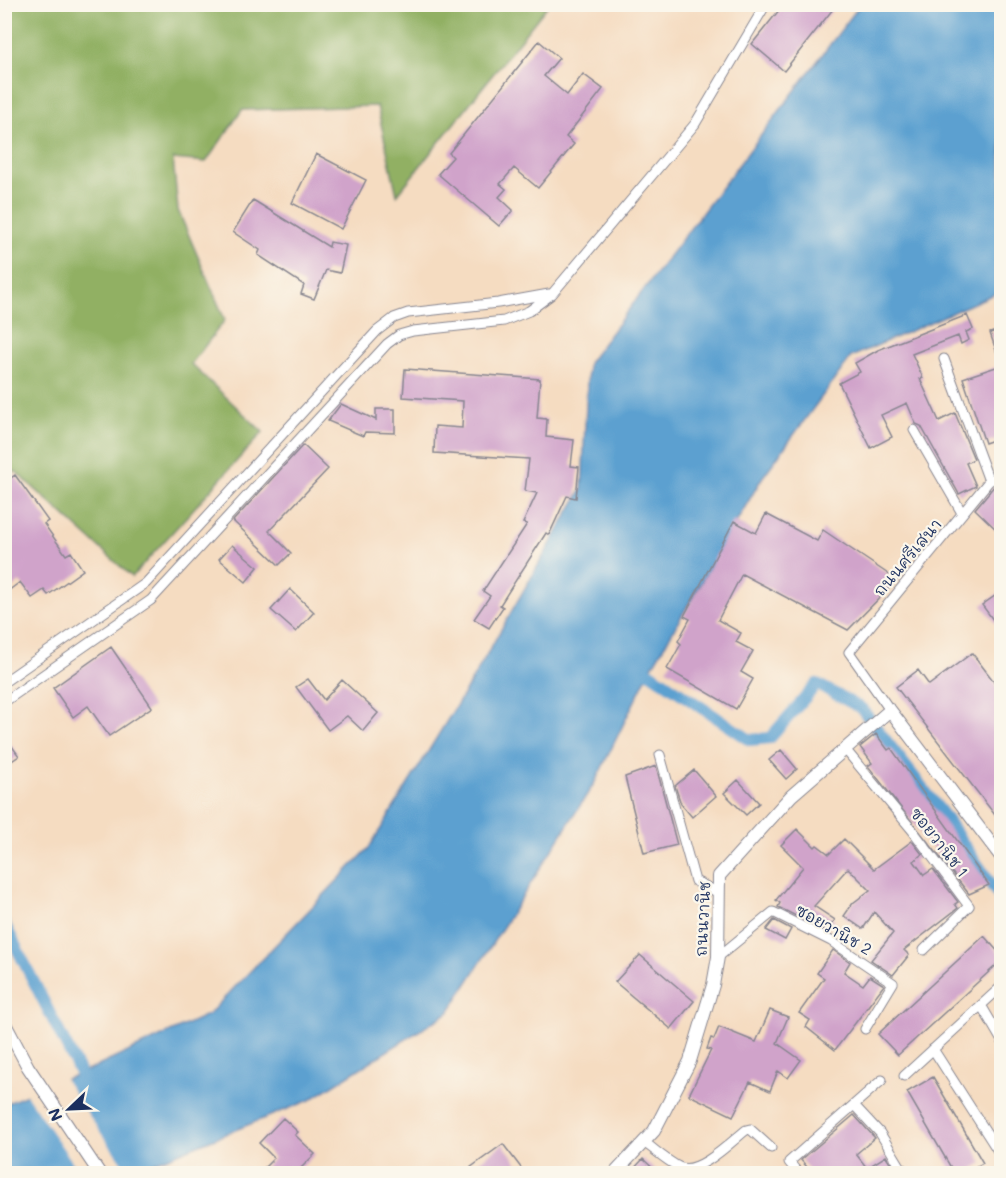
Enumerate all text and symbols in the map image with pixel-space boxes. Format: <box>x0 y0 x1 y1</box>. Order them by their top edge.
street label: ถนนศรีเสนา <box>868 514 946 600</box>
street label: ซอยวานิช 1 <box>906 803 974 881</box>
street label: ถนนวานิช <box>690 880 714 957</box>
street label: ซอยวานิช 2 <box>792 899 876 959</box>
north arrow <box>39 1079 99 1139</box>
text: N <box>43 1105 67 1125</box>

